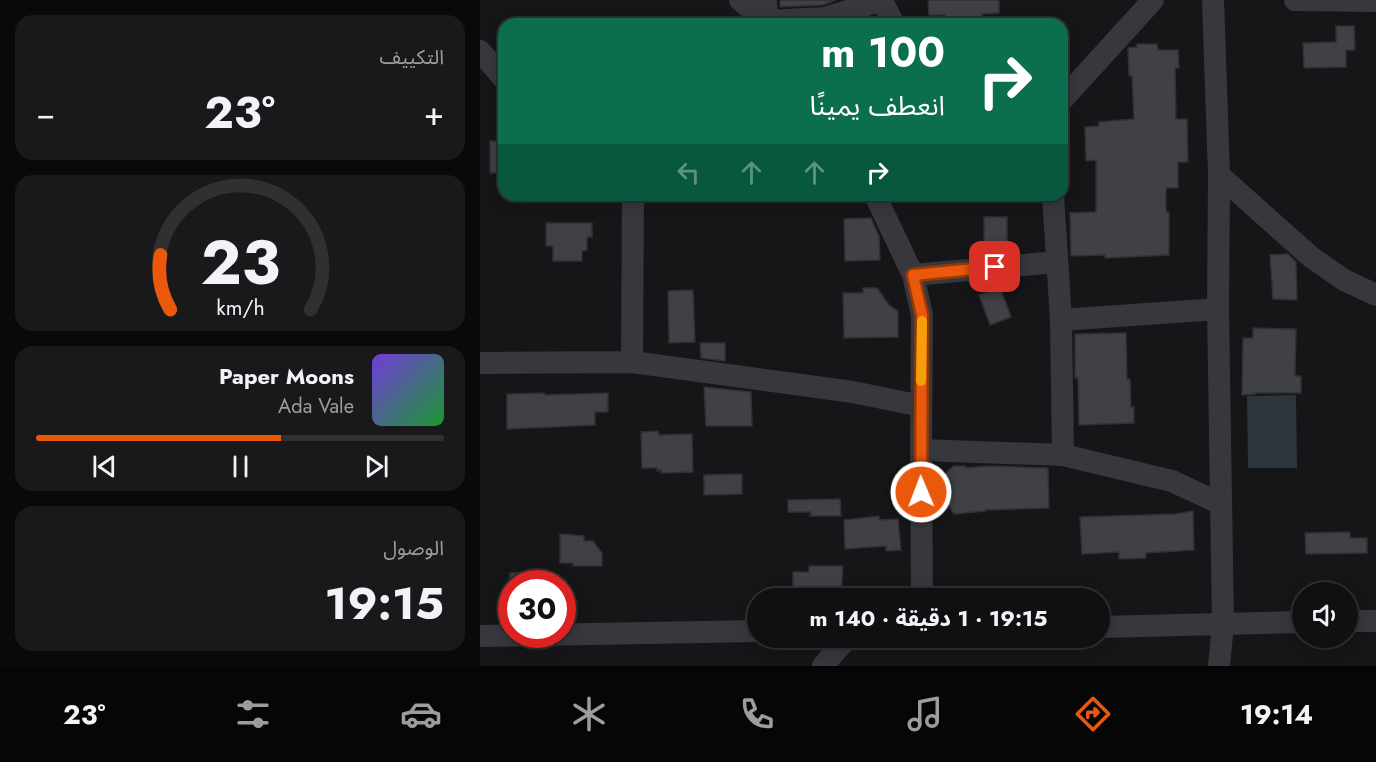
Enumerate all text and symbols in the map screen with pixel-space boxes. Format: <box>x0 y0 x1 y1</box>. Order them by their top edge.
text: 100 m <box>821 22 945 83</box>
icon: right <box>966 42 1044 120</box>
text: التكييف <box>380 43 444 72</box>
text: 23° <box>204 80 275 145</box>
text: انعطف يمينًا <box>809 86 945 125</box>
text: − <box>36 90 55 137</box>
text: + <box>424 90 444 137</box>
icon: left <box>672 156 705 189</box>
icon: ahead <box>735 156 768 189</box>
icon: ahead <box>798 156 831 189</box>
icon: right <box>861 156 894 189</box>
text: 23 <box>200 217 280 307</box>
pin <box>969 241 1020 292</box>
icon: arrive <box>978 250 1011 283</box>
text: km/h <box>216 292 264 323</box>
text: Paper Moons <box>219 360 354 392</box>
text: Ada Vale <box>278 392 354 421</box>
icon: previous <box>88 450 121 483</box>
icon: pause <box>224 450 257 483</box>
icon: next <box>360 450 393 483</box>
position arrow <box>889 460 953 524</box>
text: الوصول <box>383 534 444 563</box>
speed limit sign: 30 <box>498 570 576 648</box>
text: 19:15 <box>325 571 444 636</box>
map controls <box>1292 582 1358 648</box>
button: sound <box>1292 582 1358 648</box>
text: 19:15 · 1 دقيقة · 140 m <box>810 602 1047 634</box>
icon: filters <box>232 693 274 735</box>
icon: car <box>400 693 442 735</box>
icon: climate <box>568 693 610 735</box>
icon: phone <box>736 693 778 735</box>
icon: music <box>904 693 946 735</box>
icon: directions <box>1072 693 1114 735</box>
text: 23° <box>63 695 106 734</box>
text: 19:14 <box>1240 695 1313 734</box>

